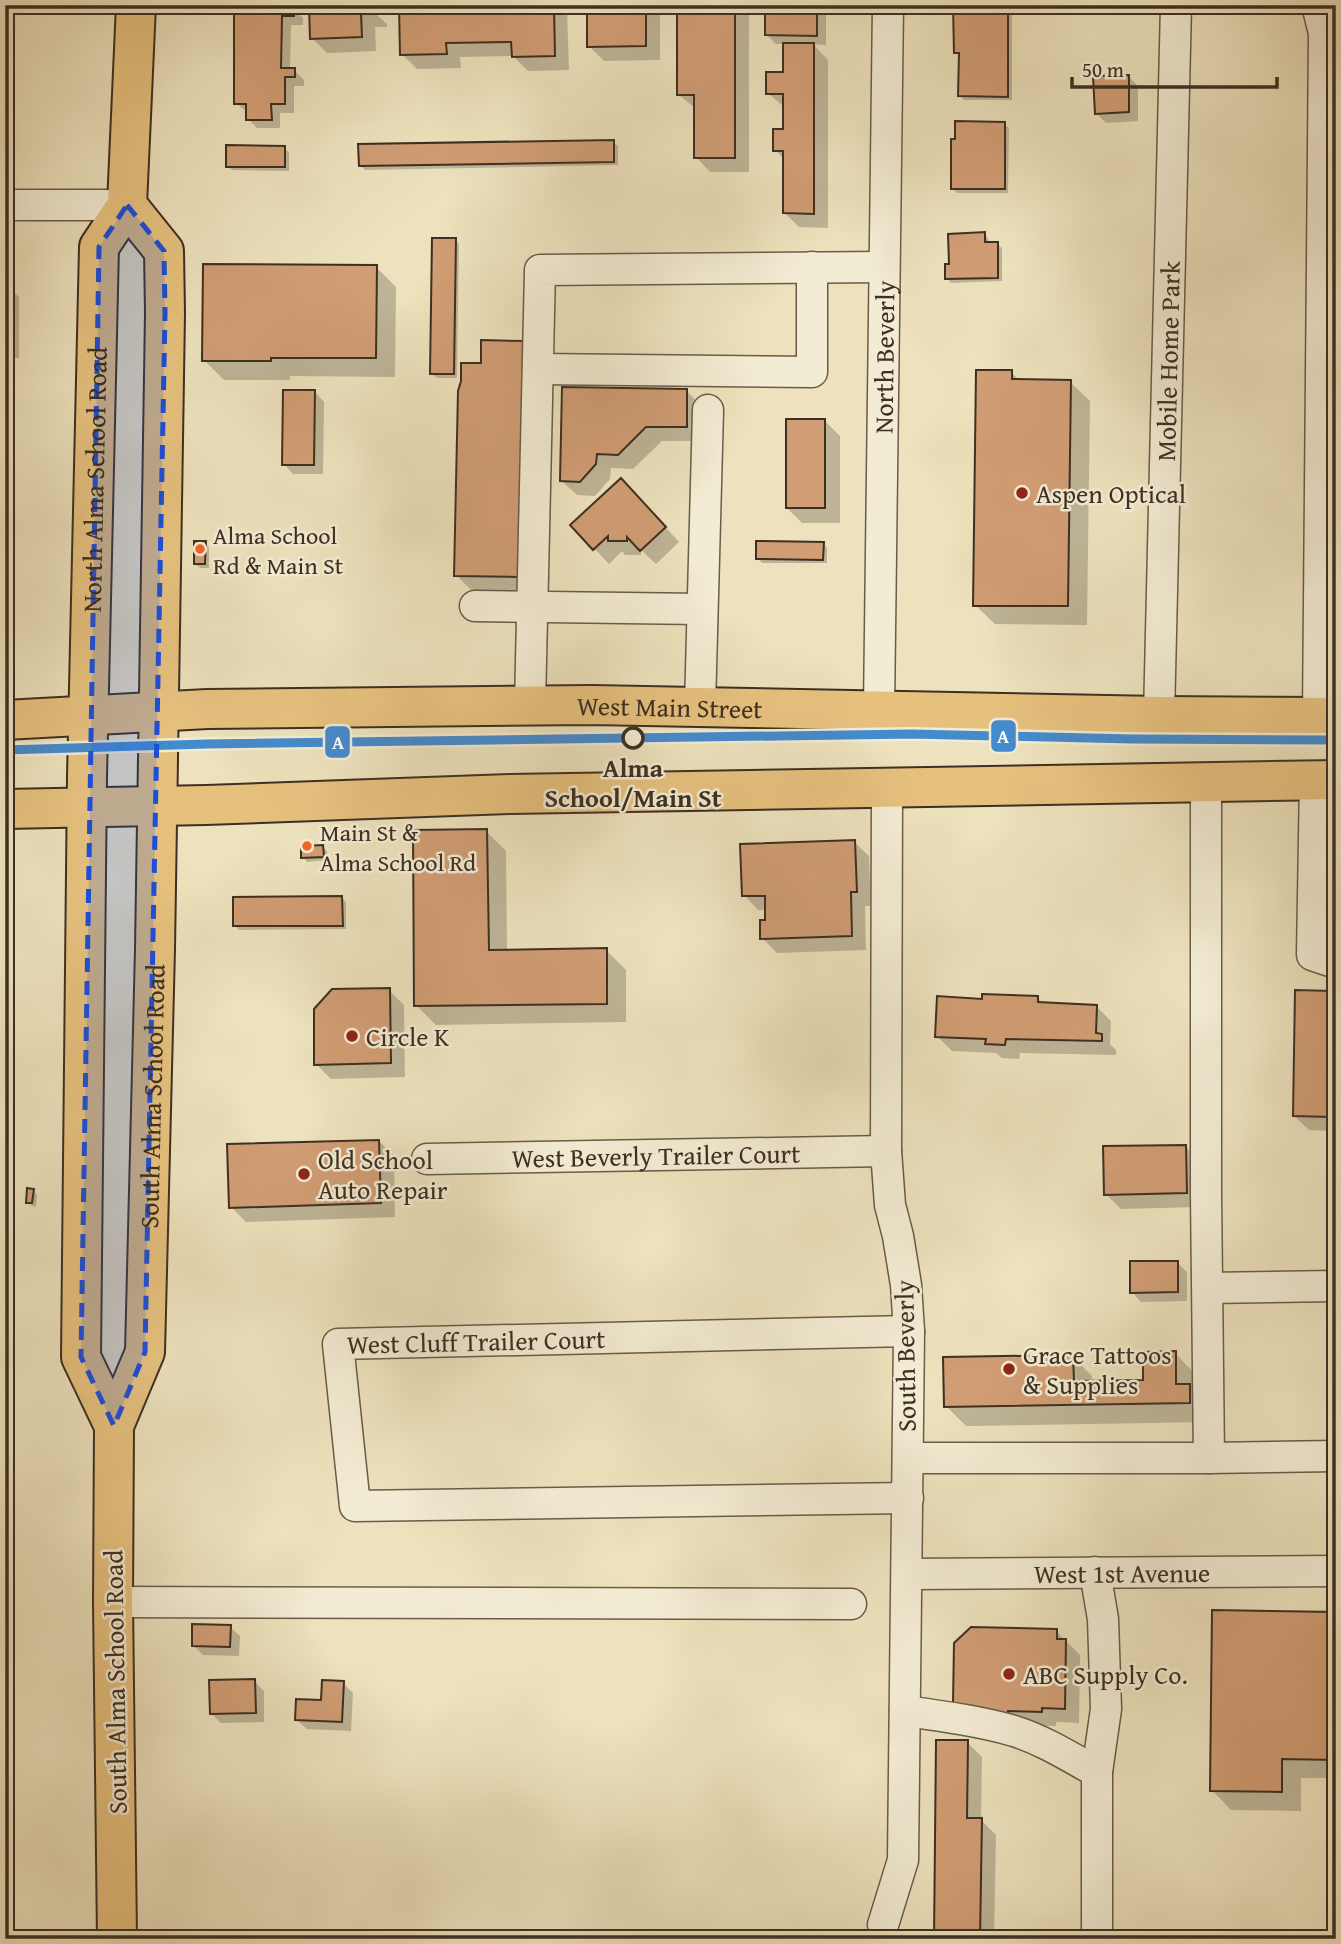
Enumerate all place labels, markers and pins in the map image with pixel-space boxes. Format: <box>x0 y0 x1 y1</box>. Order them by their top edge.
place label: Aspen Optical <box>1036 474 1186 513</box>
marker: Aspen Optical <box>1014 485 1030 501</box>
place label: Alma School Rd & Main St <box>213 518 344 583</box>
marker: Alma School Rd & Main St <box>193 542 207 556</box>
marker: Alma School/Main St <box>622 727 644 749</box>
place label: Alma School/Main St <box>544 748 722 817</box>
place label: Main St & Alma School Rd <box>320 815 476 880</box>
marker: Main St & Alma School Rd <box>300 839 314 853</box>
place label: Circle K <box>366 1017 450 1056</box>
marker: Circle K <box>344 1028 360 1044</box>
place label: Old School Auto Repair <box>318 1140 448 1209</box>
marker: Old School Auto Repair <box>296 1166 312 1182</box>
place label: Grace Tattoos & Supplies <box>1023 1335 1172 1404</box>
marker: Grace Tattoos & Supplies <box>1001 1361 1017 1377</box>
place label: ABC Supply Co. <box>1023 1655 1188 1694</box>
marker: ABC Supply Co. <box>1001 1666 1017 1682</box>

